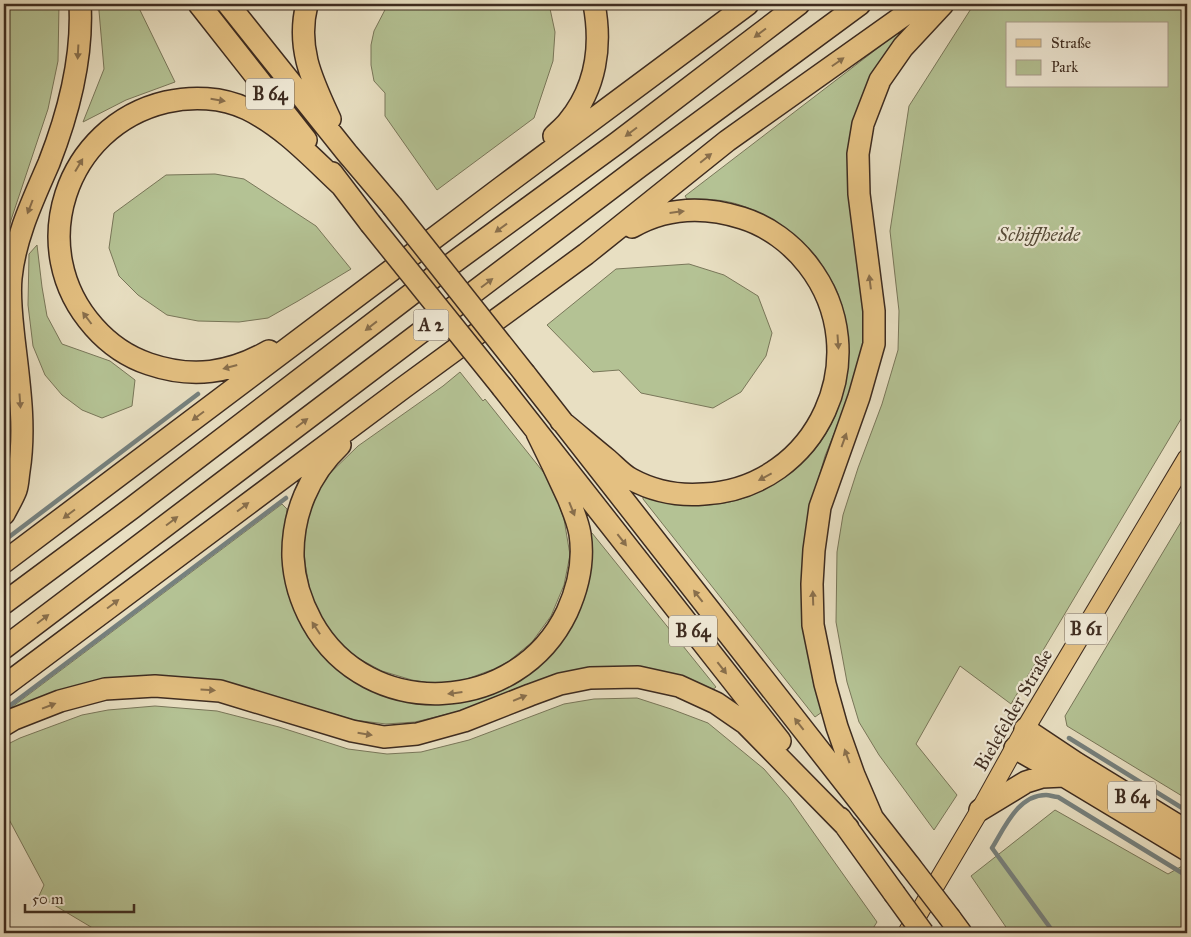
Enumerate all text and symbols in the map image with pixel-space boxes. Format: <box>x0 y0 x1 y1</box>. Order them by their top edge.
legend <box>1006 22 1168 88</box>
one-way arrow <box>753 28 767 38</box>
text: Straße <box>1051 34 1091 52</box>
one-way arrow <box>74 45 82 61</box>
one-way arrow <box>831 57 845 67</box>
text: Park <box>1051 58 1078 76</box>
road number: B 64 <box>246 78 294 110</box>
one-way arrow <box>210 97 226 105</box>
one-way arrow <box>625 126 638 137</box>
one-way arrow <box>699 152 712 163</box>
one-way arrow <box>74 159 83 172</box>
one-way arrow <box>26 200 34 215</box>
one-way arrow <box>669 207 685 215</box>
one-way arrow <box>494 223 507 233</box>
park label: Schiffheide <box>997 223 1081 246</box>
one-way arrow <box>866 274 874 290</box>
one-way arrow <box>480 277 493 288</box>
road number: A 2 <box>414 310 448 340</box>
one-way arrow <box>81 312 92 325</box>
one-way arrow <box>364 321 378 331</box>
one-way arrow <box>834 334 842 350</box>
one-way arrow <box>223 363 238 371</box>
one-way arrow <box>17 393 25 409</box>
one-way arrow <box>191 411 205 421</box>
one-way arrow <box>295 418 309 428</box>
one-way arrow <box>841 432 848 447</box>
one-way arrow <box>757 473 772 481</box>
one-way arrow <box>236 502 250 512</box>
one-way arrow <box>569 502 577 516</box>
one-way arrow <box>63 508 76 519</box>
one-way arrow <box>165 516 179 526</box>
one-way arrow <box>616 533 627 546</box>
one-way arrow <box>808 589 816 605</box>
one-way arrow <box>693 590 704 603</box>
one-way arrow <box>106 599 120 609</box>
one-way arrow <box>36 614 50 624</box>
road number: B 61 <box>1065 614 1107 644</box>
road number: B 64 <box>669 616 717 646</box>
one-way arrow <box>311 621 321 635</box>
street label: Bielefelder Straße <box>969 645 1057 775</box>
one-way arrow <box>717 661 727 675</box>
one-way arrow <box>201 686 217 694</box>
one-way arrow <box>447 689 463 697</box>
one-way arrow <box>513 694 528 702</box>
one-way arrow <box>41 702 56 709</box>
one-way arrow <box>793 717 804 730</box>
one-way arrow <box>357 730 373 738</box>
one-way arrow <box>843 748 850 763</box>
road number: B 64 <box>1108 782 1156 812</box>
scale bar <box>25 882 134 914</box>
text: 50 m <box>32 890 64 908</box>

